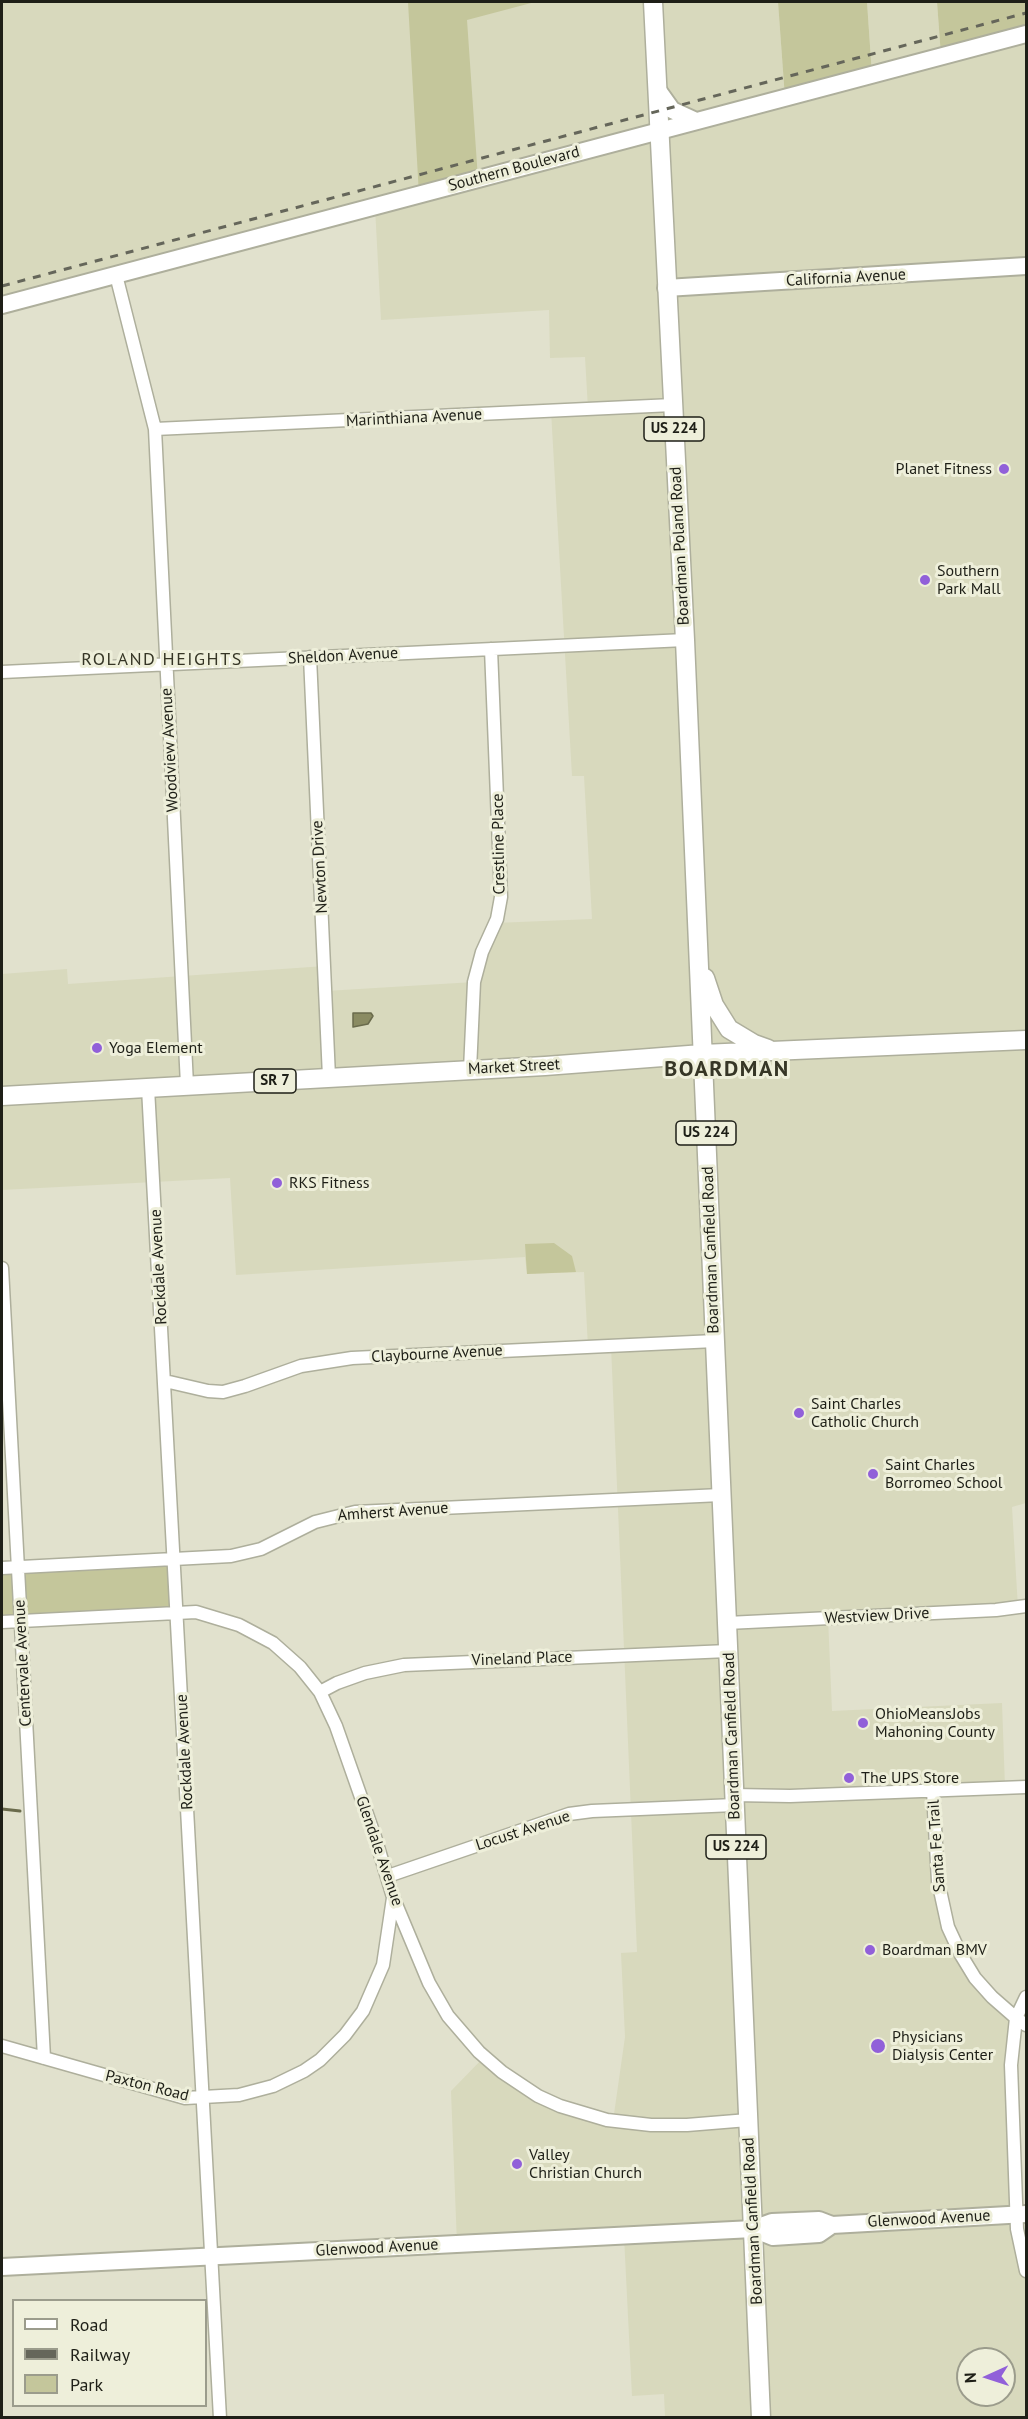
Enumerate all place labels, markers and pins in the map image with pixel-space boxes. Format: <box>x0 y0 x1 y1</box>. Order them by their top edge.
place label: Planet Fitness <box>896 459 992 479</box>
marker: Planet Fitness <box>997 462 1011 476</box>
place label: Southern Park Mall <box>937 561 1001 599</box>
marker: Southern Park Mall <box>918 573 932 587</box>
place label: Yoga Element <box>109 1038 203 1058</box>
marker: Yoga Element <box>90 1041 104 1055</box>
place label: RKS Fitness <box>289 1173 369 1193</box>
marker: RKS Fitness <box>270 1176 284 1190</box>
place label: Saint Charles Catholic Church <box>811 1394 919 1432</box>
marker: Saint Charles Catholic Church <box>792 1406 806 1420</box>
place label: Saint Charles Borromeo School <box>885 1455 1002 1493</box>
marker: Saint Charles Borromeo School <box>866 1467 880 1481</box>
place label: OhioMeansJobs Mahoning County <box>875 1704 995 1742</box>
marker: OhioMeansJobs Mahoning County <box>856 1716 870 1730</box>
place label: The UPS Store <box>861 1768 959 1788</box>
marker: The UPS Store <box>842 1771 856 1785</box>
place label: Boardman BMV <box>882 1940 987 1960</box>
marker: Boardman BMV <box>863 1943 877 1957</box>
place label: Physicians Dialysis Center <box>892 2027 993 2065</box>
marker: Physicians Dialysis Center <box>869 2037 887 2055</box>
place label: Valley Christian Church <box>529 2145 642 2183</box>
marker: Valley Christian Church <box>510 2157 524 2171</box>

